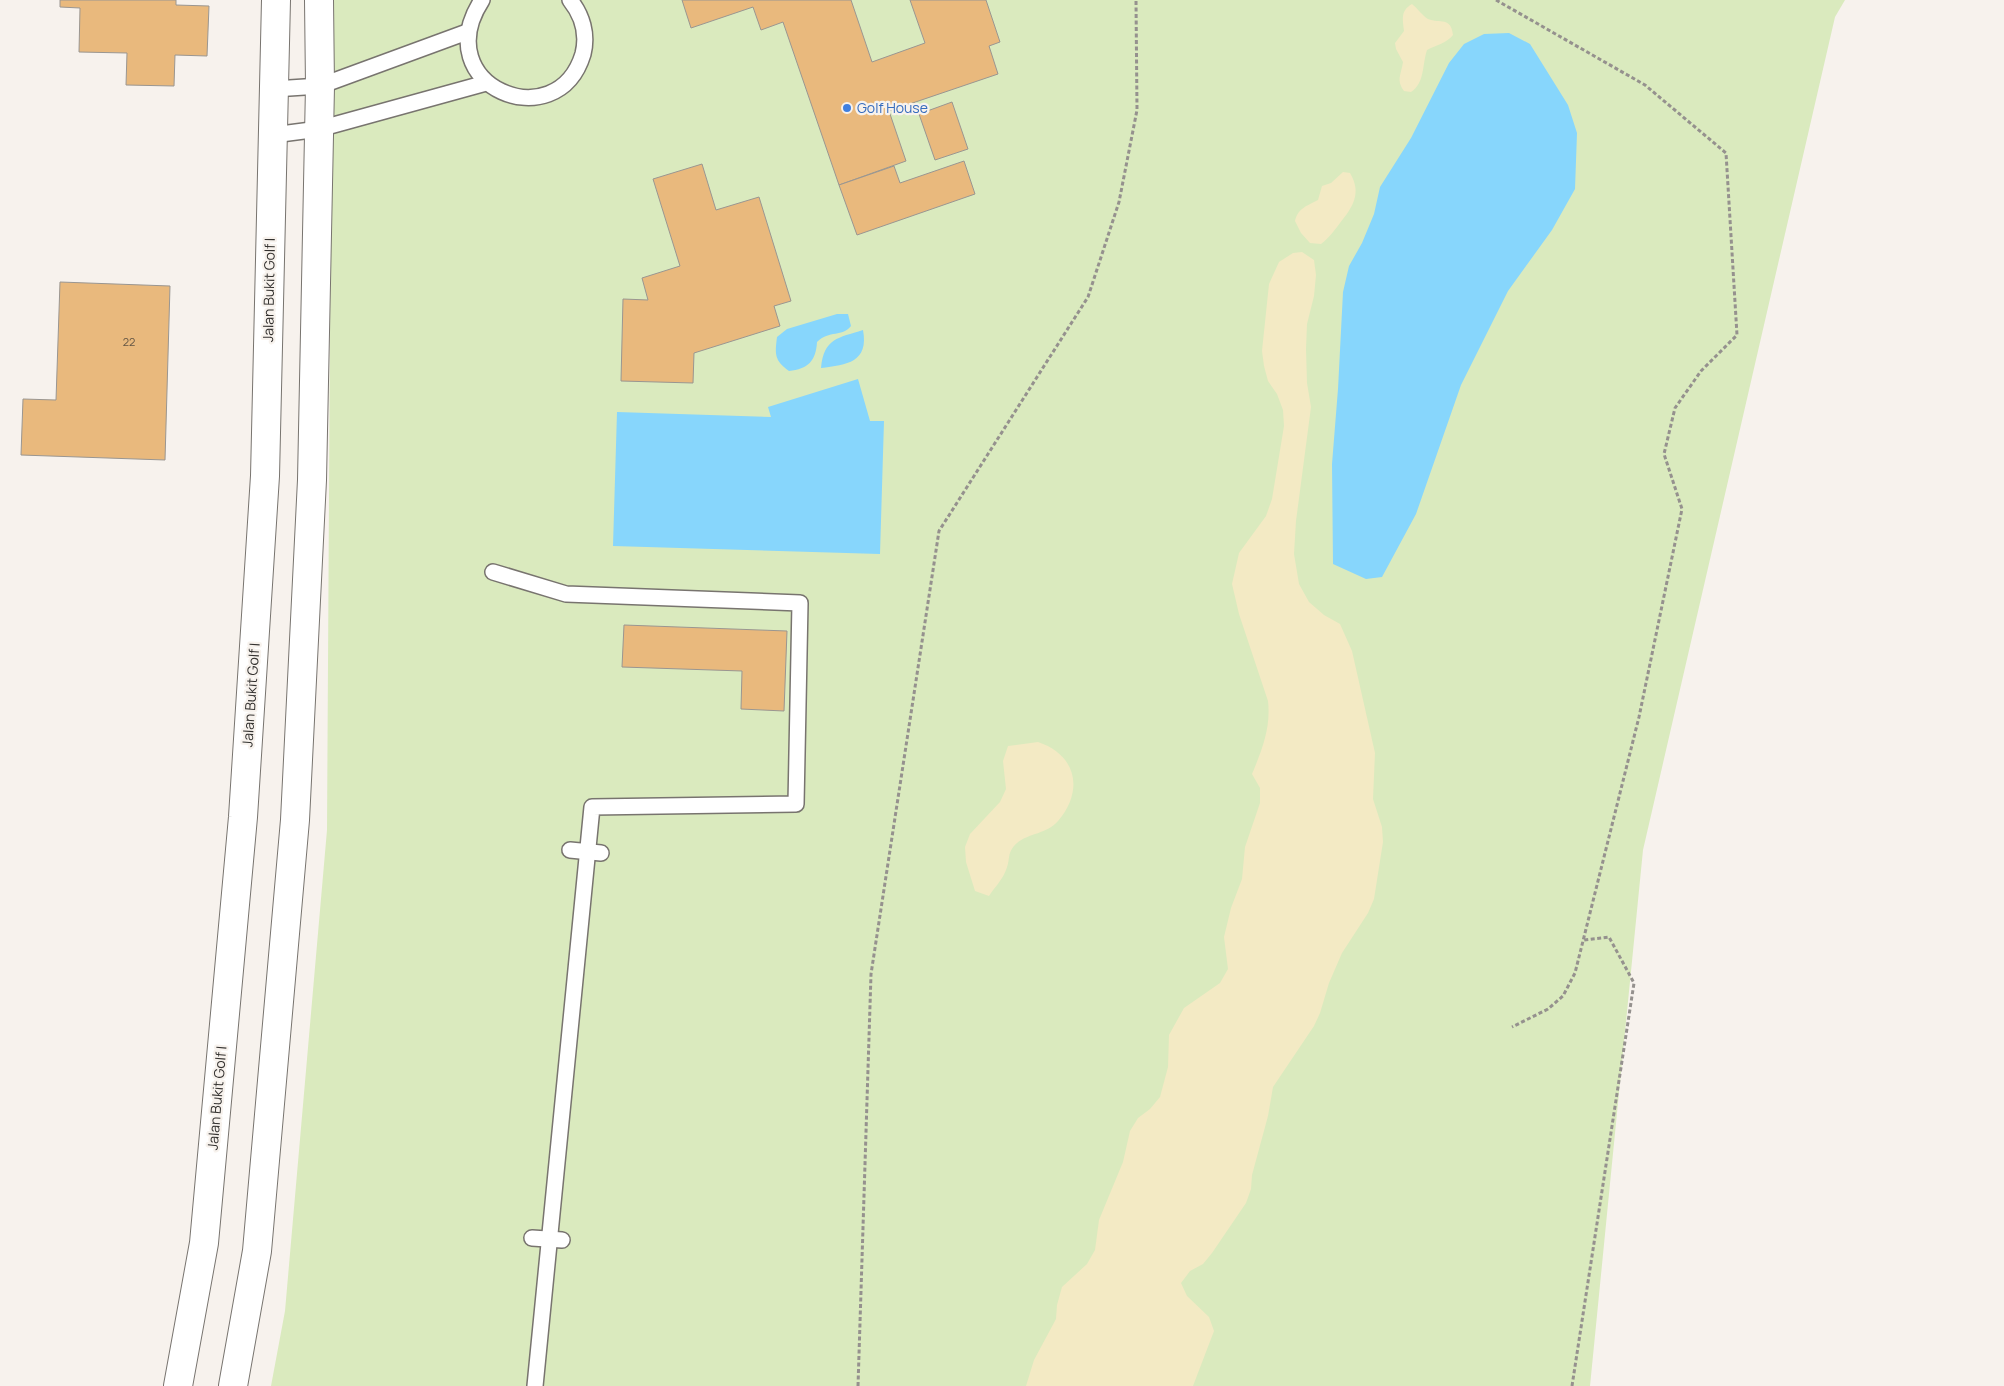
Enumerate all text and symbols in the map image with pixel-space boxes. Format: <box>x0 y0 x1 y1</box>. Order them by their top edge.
place label: Golf House <box>857 98 928 117</box>
marker: Golf House <box>841 102 853 114</box>
street label: Jalan Bukit Golf I <box>258 238 279 342</box>
house number: 22 <box>123 334 135 349</box>
street label: Jalan Bukit Golf I <box>237 642 264 748</box>
street label: Jalan Bukit Golf I <box>202 1045 231 1151</box>

